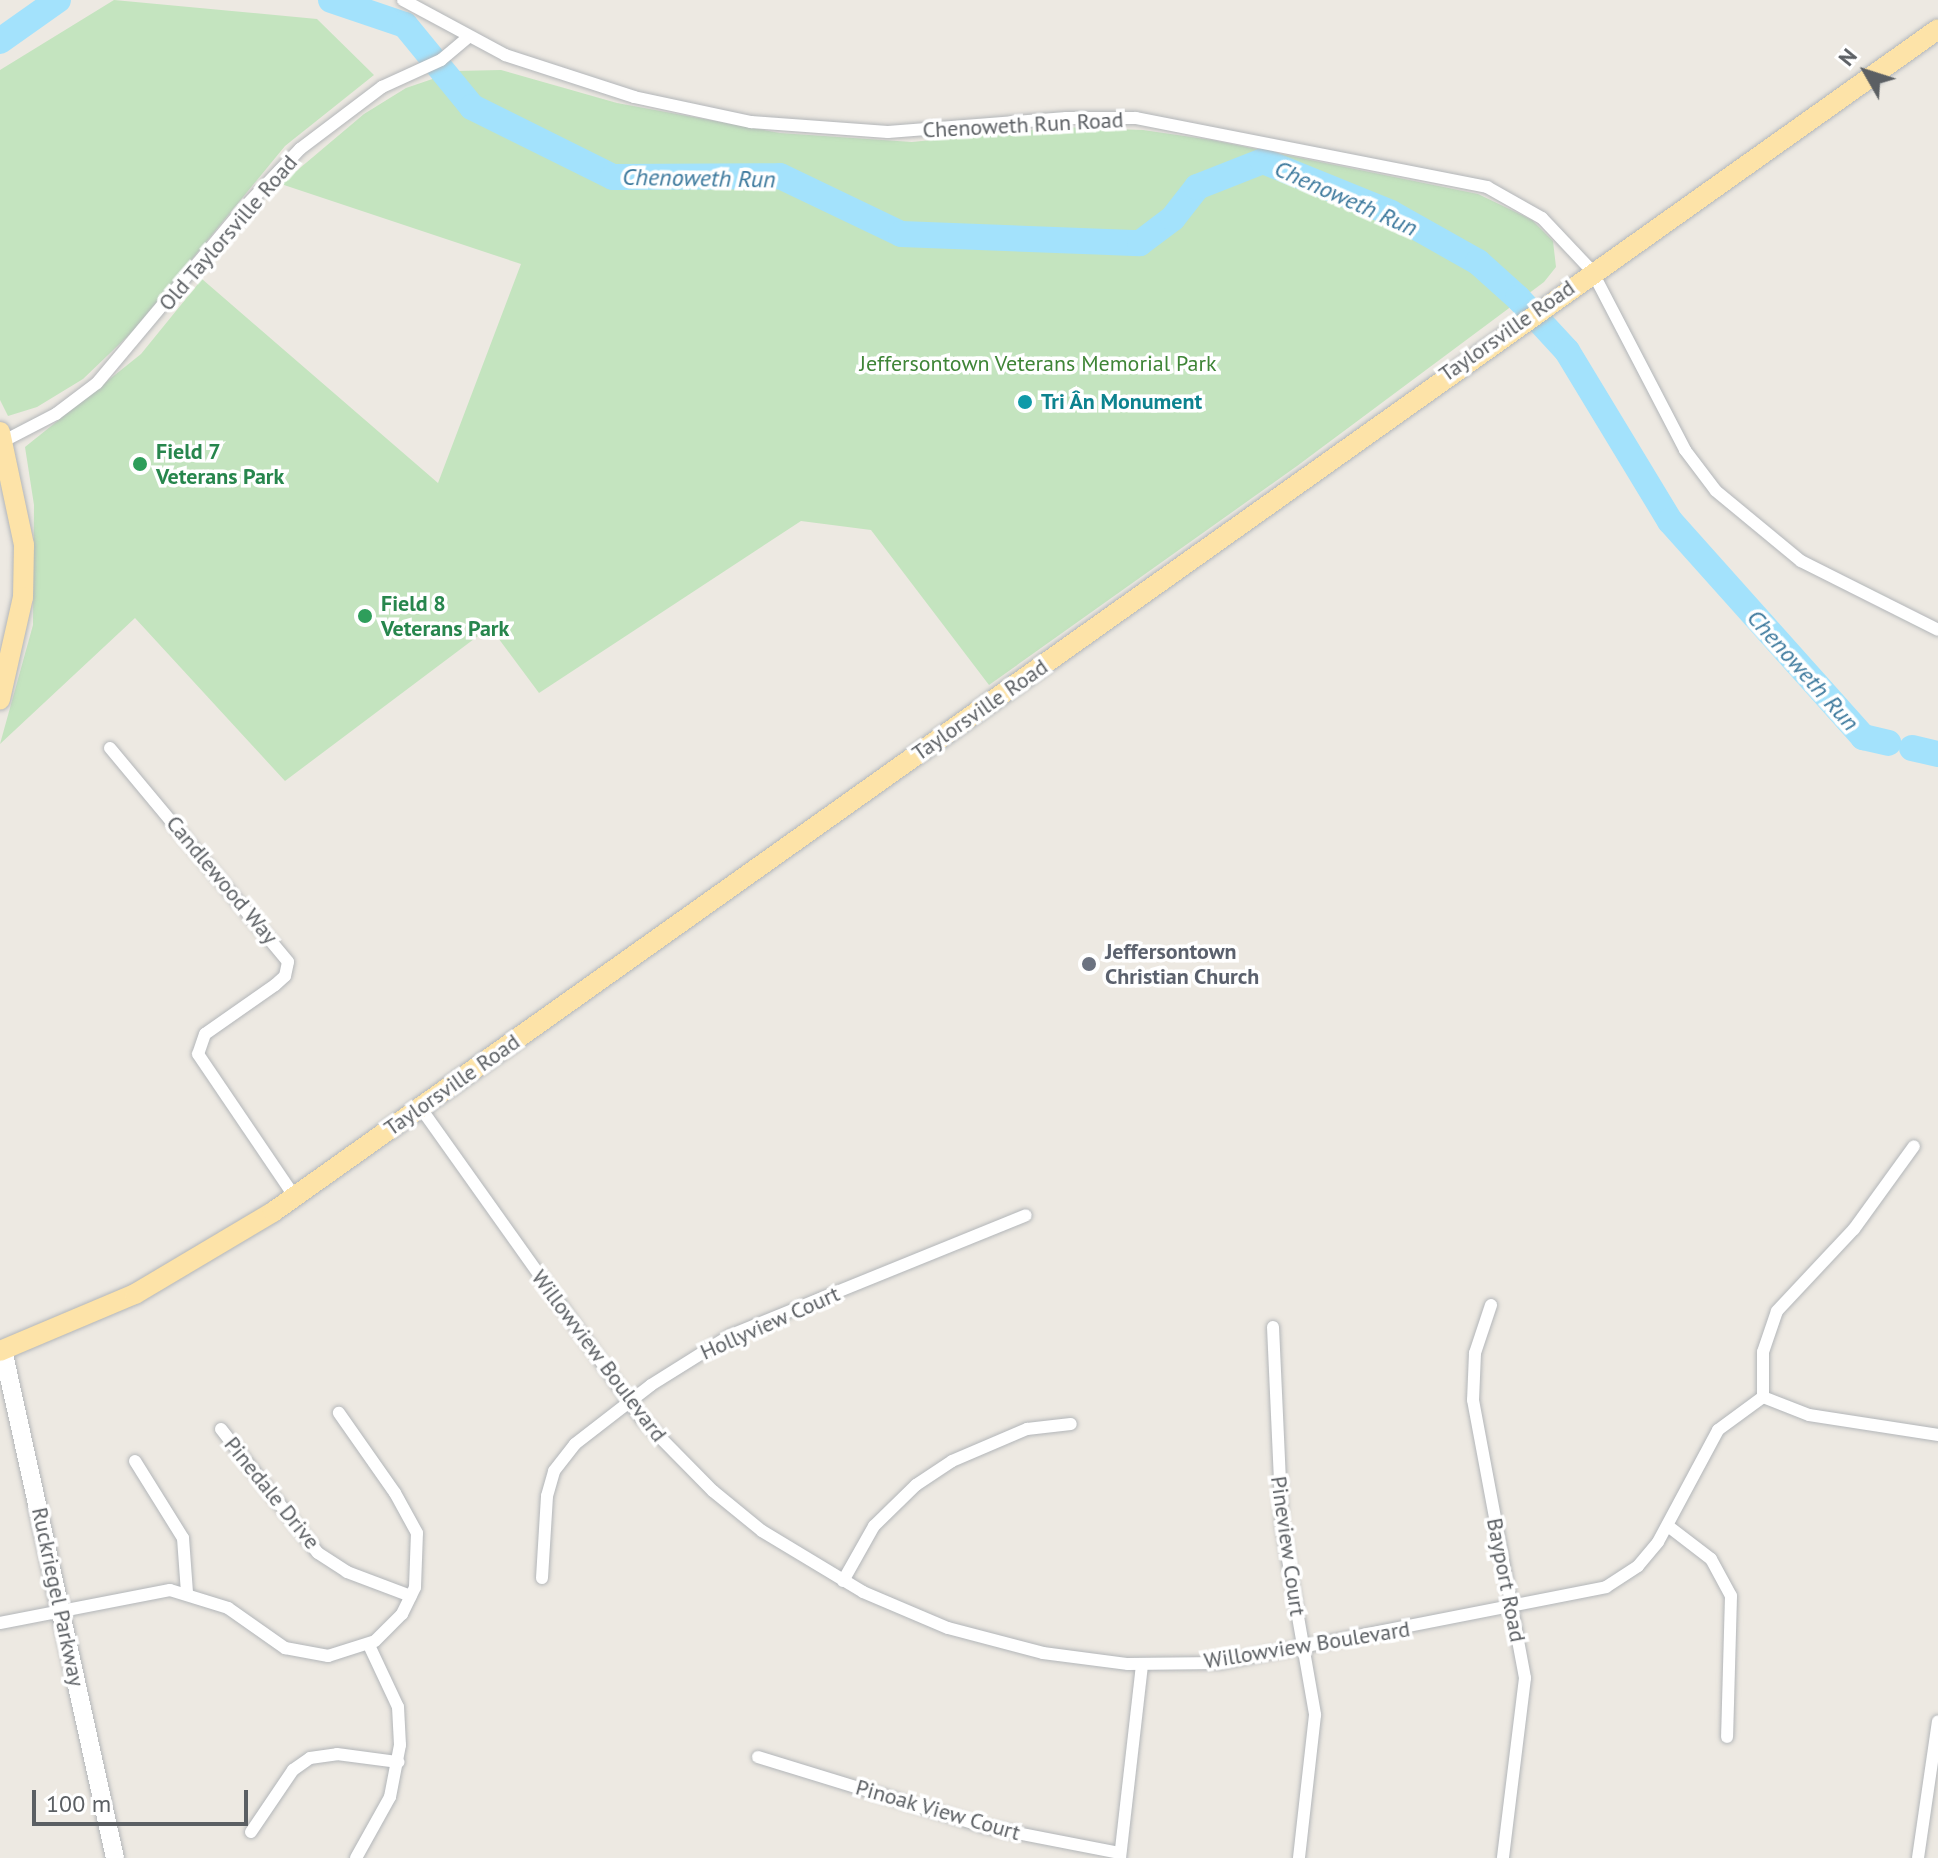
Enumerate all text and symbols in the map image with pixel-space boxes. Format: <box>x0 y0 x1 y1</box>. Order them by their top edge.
north arrow <box>1826 32 1906 112</box>
text: N <box>1832 42 1863 71</box>
street label: Chenoweth Run Road <box>922 107 1124 143</box>
street label: Old Taylorsville Road <box>153 150 303 316</box>
water label: Chenoweth Run <box>1270 154 1422 242</box>
water label: Chenoweth Run <box>622 162 776 194</box>
street label: Taylorsville Road <box>1434 275 1580 387</box>
park label: Jeffersontown Veterans Memorial Park <box>859 351 1217 377</box>
place label: Tri Ân Monument <box>1041 389 1203 415</box>
marker: Tri Ân Monument <box>1016 393 1034 411</box>
place label: Field 7 Veterans Park <box>156 438 284 490</box>
marker: Field 7 Veterans Park <box>131 455 149 473</box>
place label: Field 8 Veterans Park <box>381 590 509 642</box>
water label: Chenoweth Run <box>1741 603 1865 737</box>
marker: Field 8 Veterans Park <box>356 607 374 625</box>
street label: Taylorsville Road <box>907 654 1053 766</box>
street label: Candlewood Way <box>160 810 284 950</box>
place label: Jeffersontown Christian Church <box>1105 938 1260 990</box>
marker: Jeffersontown Christian Church <box>1080 955 1098 973</box>
street label: Taylorsville Road <box>379 1029 525 1141</box>
street label: Willowview Boulevard <box>526 1265 672 1447</box>
street label: Hollyview Court <box>696 1280 844 1366</box>
street label: Pinedale Drive <box>219 1431 325 1555</box>
street label: Pineview Court <box>1265 1474 1311 1618</box>
street label: Ruckriegel Parkway <box>26 1505 90 1689</box>
street label: Bayport Road <box>1481 1516 1531 1644</box>
street label: Willowview Boulevard <box>1202 1616 1412 1674</box>
scale bar <box>36 1774 252 1824</box>
street label: Pinoak View Court <box>852 1774 1024 1846</box>
text: 100 m <box>46 1788 111 1819</box>

